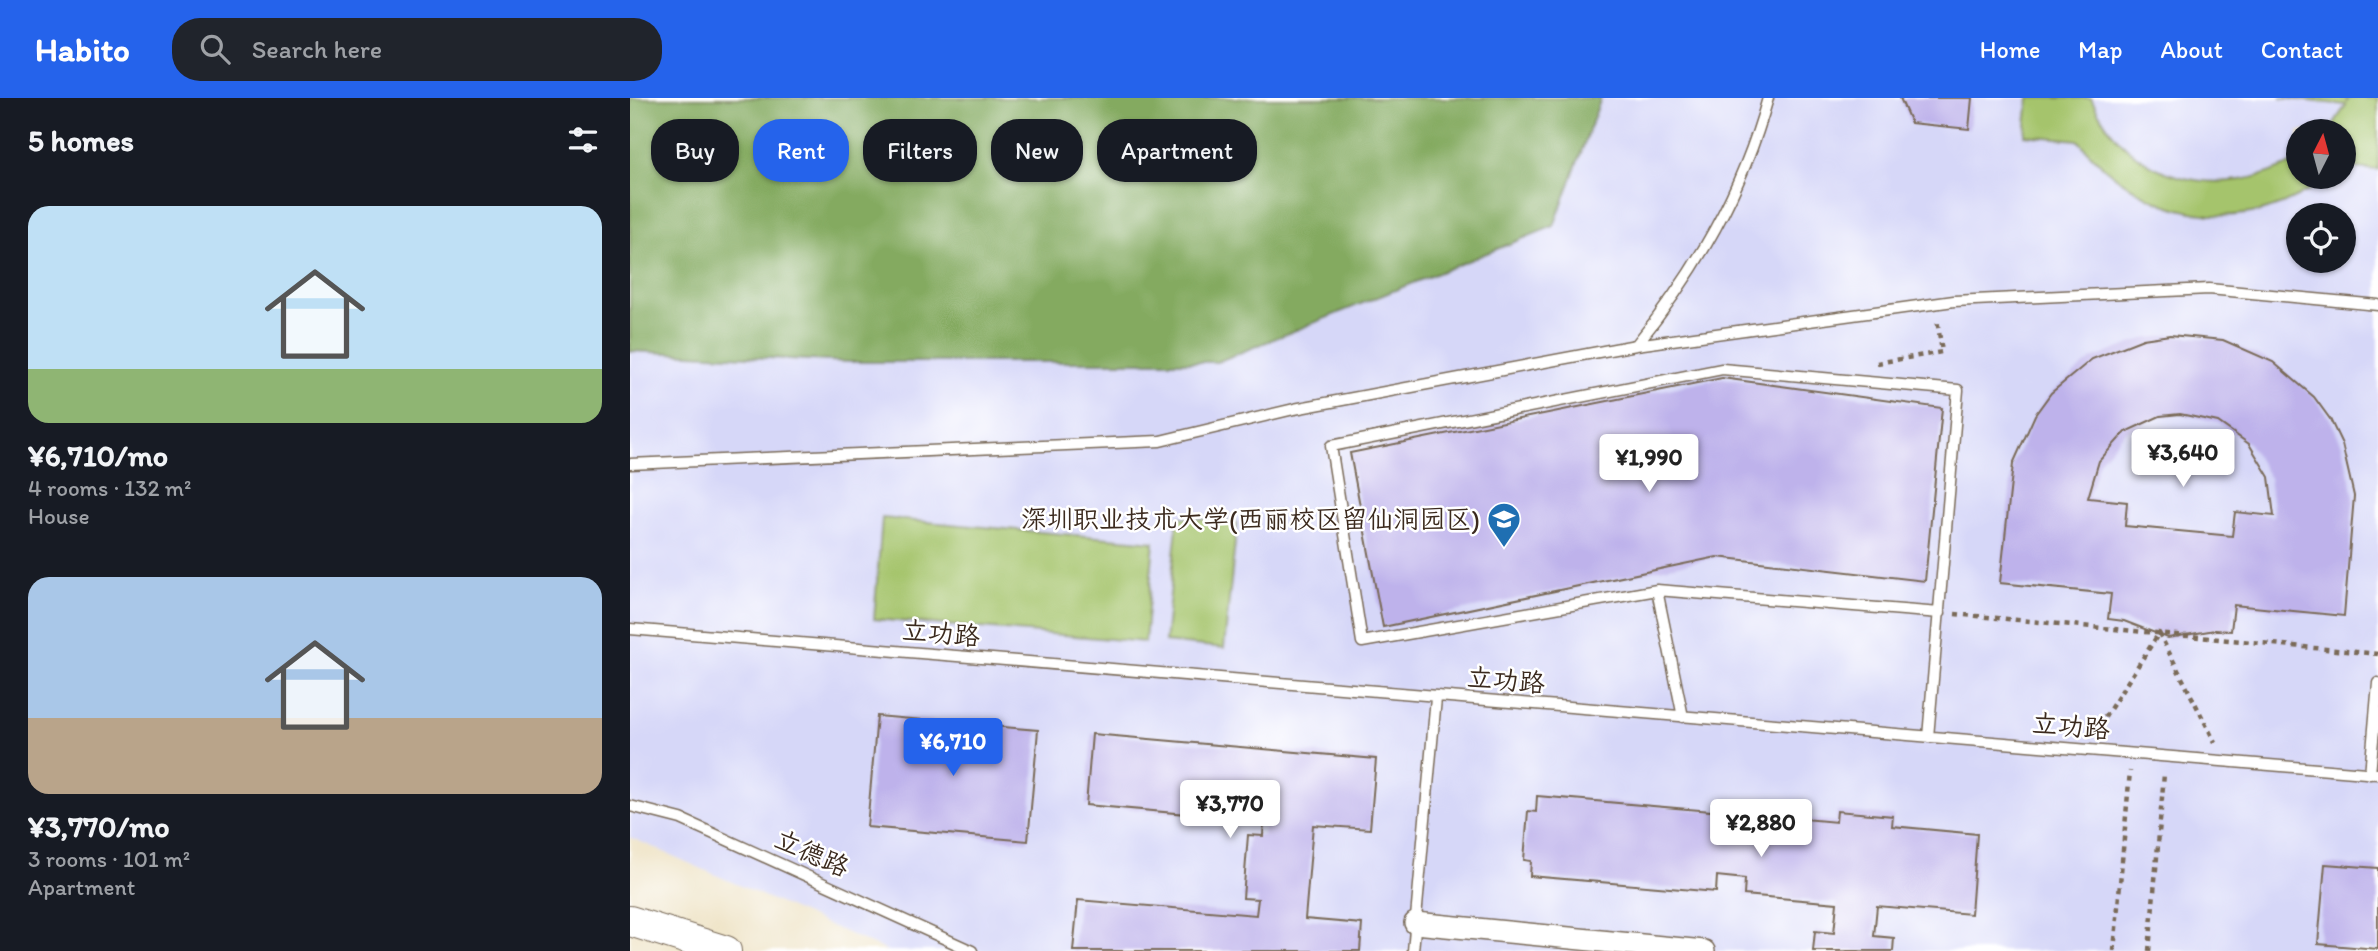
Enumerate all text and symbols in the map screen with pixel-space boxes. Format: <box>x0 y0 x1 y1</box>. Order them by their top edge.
search box <box>172 18 662 81</box>
text: Habito <box>35 30 130 69</box>
icon: search <box>196 30 234 68</box>
text: Search here <box>252 33 382 65</box>
text: Home <box>1980 35 2040 64</box>
text: Map <box>2078 35 2122 64</box>
text: About <box>2160 35 2223 64</box>
text: Contact <box>2261 35 2343 64</box>
chip: Buy <box>651 119 739 182</box>
chip: Rent <box>753 119 849 182</box>
chip: Filters <box>863 119 977 182</box>
chip: New <box>991 119 1083 182</box>
chip: Apartment <box>1097 119 1257 182</box>
north arrow <box>2286 119 2356 189</box>
map controls <box>2286 119 2356 273</box>
icon: filters <box>564 121 602 159</box>
text: 5 homes <box>28 122 134 159</box>
button: locate <box>2286 203 2356 273</box>
icon: home <box>252 251 378 377</box>
pin: ¥3,640 <box>2126 430 2240 489</box>
pin: ¥1,990 <box>1592 434 1706 494</box>
text: ¥6,710/mo <box>28 437 168 474</box>
text: ¥3,640 <box>2147 438 2219 466</box>
text: ¥1,990 <box>1615 443 1683 471</box>
text: 4 rooms · 132 m² <box>28 474 191 502</box>
school or university icon: 深圳职业技术大学(西丽校区留仙洞园区) <box>1485 500 1523 549</box>
text: House <box>28 502 90 530</box>
place label: 深圳职业技术大学(西丽校区留仙洞园区) <box>1021 503 1480 535</box>
street label: 立功路 <box>901 614 981 652</box>
icon: home <box>252 622 378 748</box>
street label: 立功路 <box>1466 661 1546 699</box>
street label: 立功路 <box>2031 707 2111 745</box>
pin: ¥6,710 <box>896 718 1010 778</box>
text: ¥6,710 <box>920 727 986 755</box>
pin: ¥3,770 <box>1173 780 1287 840</box>
text: ¥3,770 <box>1196 789 1264 817</box>
pin: ¥2,880 <box>1704 800 1818 859</box>
text: ¥3,770/mo <box>28 808 170 845</box>
text: ¥2,880 <box>1726 808 1796 836</box>
street label: 立德路 <box>770 823 854 883</box>
text: 3 rooms · 101 m² <box>28 845 190 873</box>
text: Apartment <box>28 873 135 901</box>

